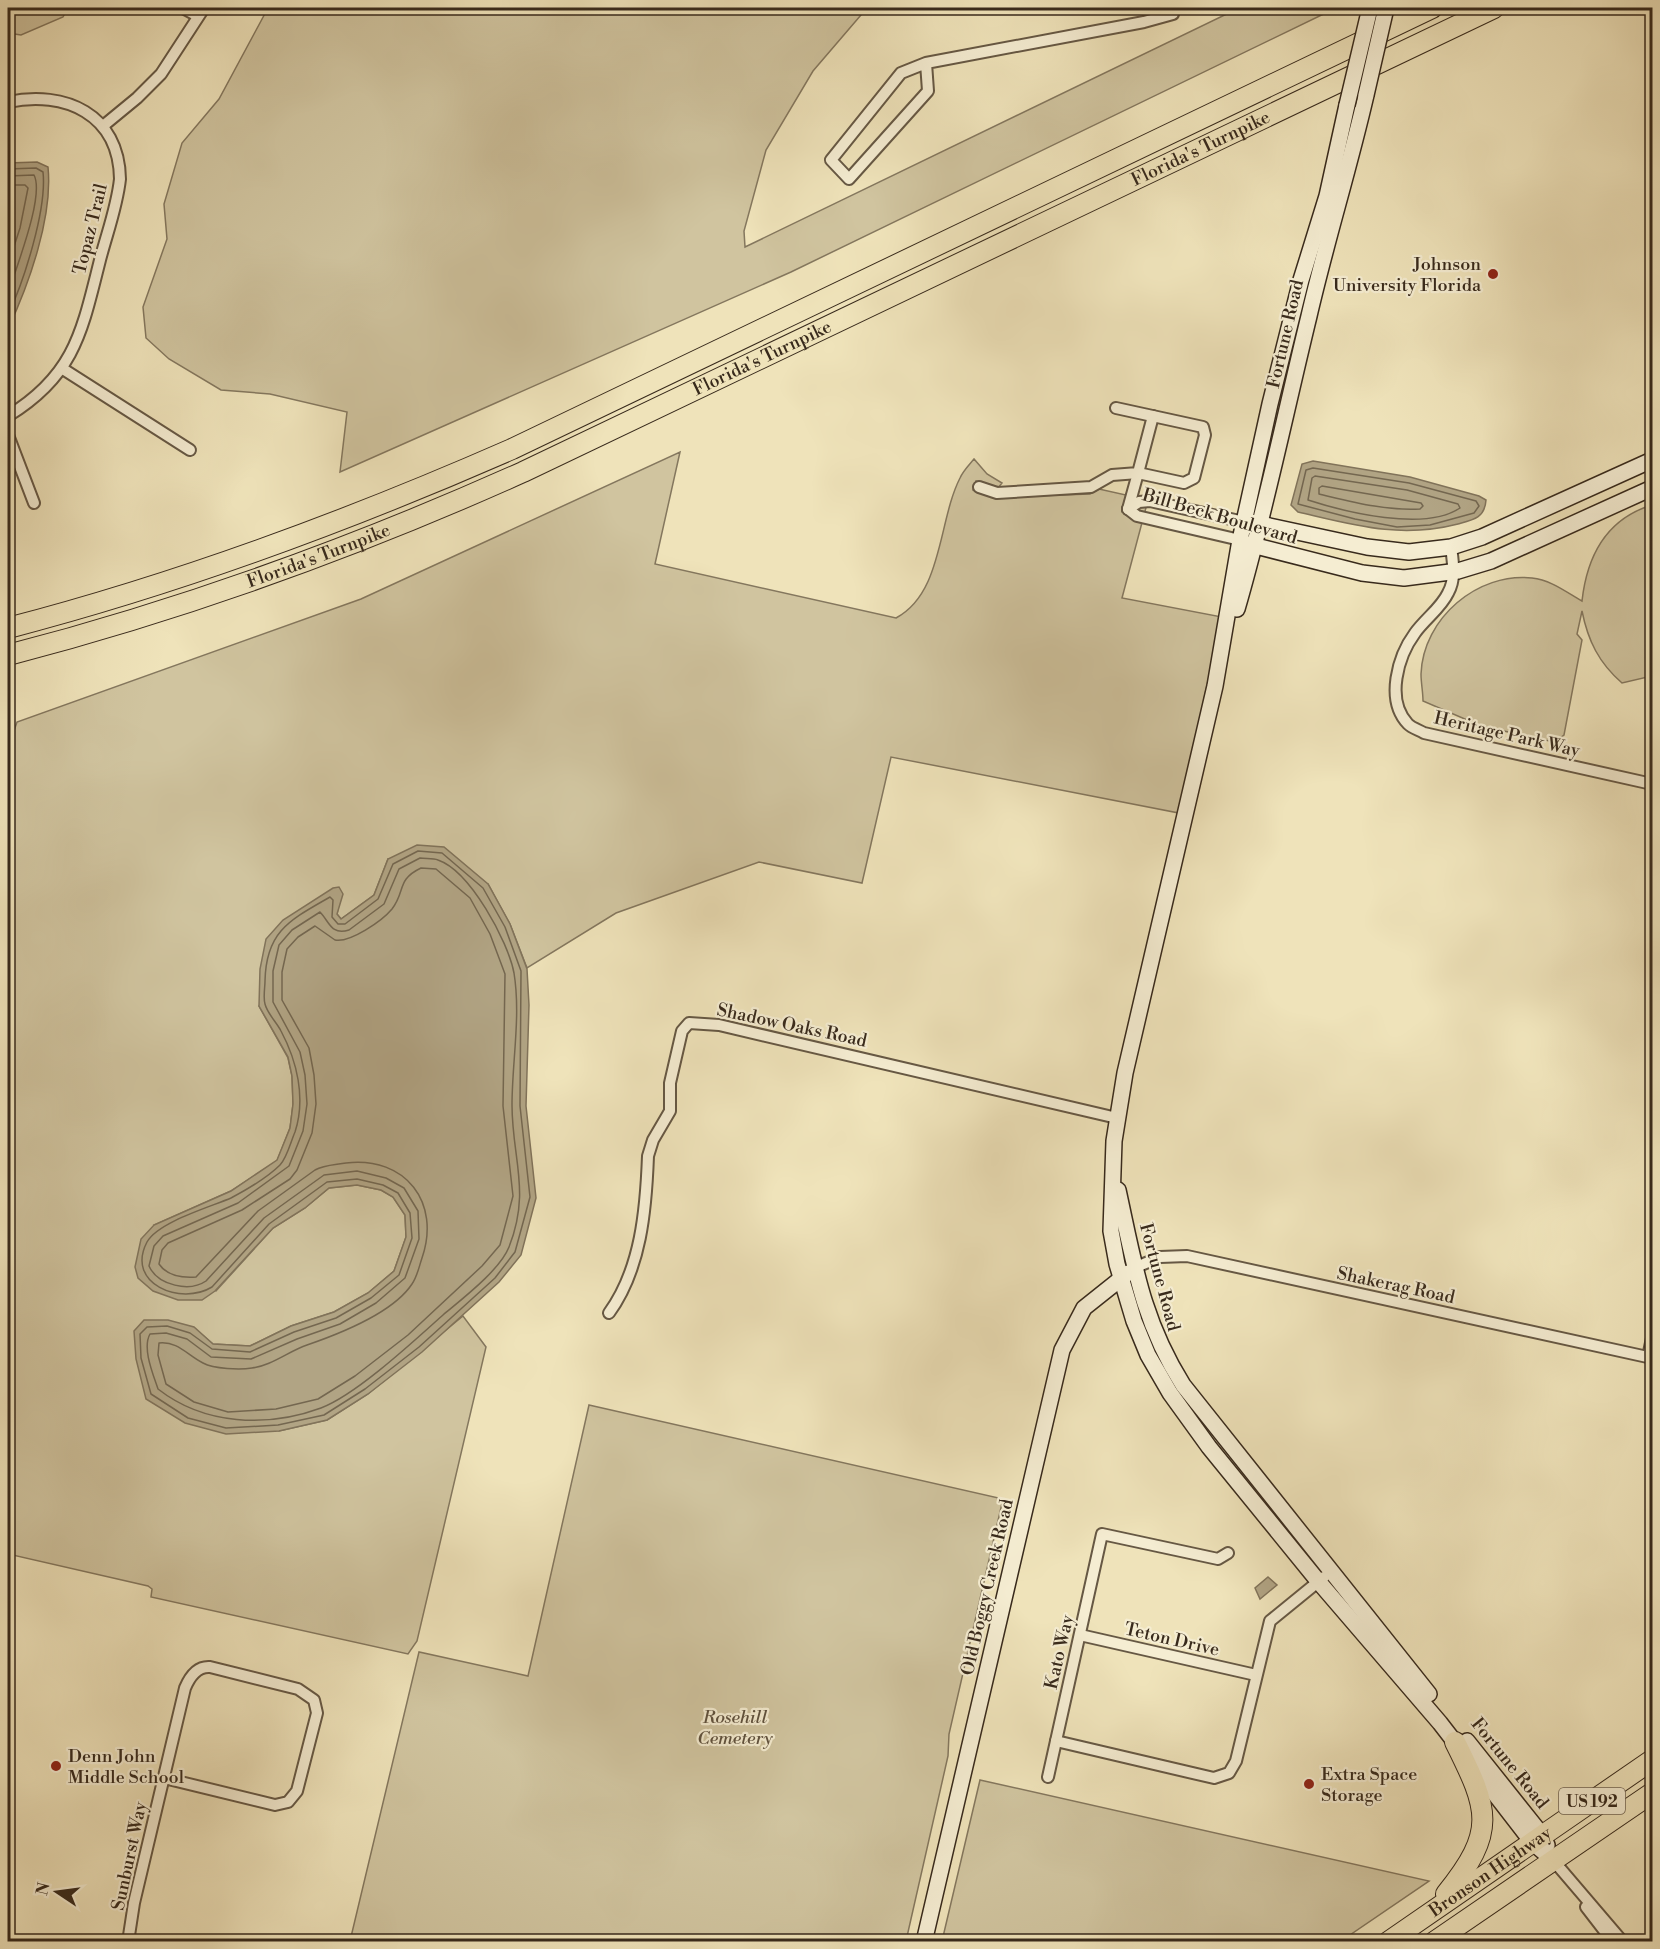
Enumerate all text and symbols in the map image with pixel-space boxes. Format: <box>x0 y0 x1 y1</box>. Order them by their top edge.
street label: Florida's Turnpike <box>1127 106 1274 192</box>
street label: Topaz Trail <box>68 181 113 277</box>
place label: Johnson University Florida <box>1333 253 1482 297</box>
marker: Johnson University Florida <box>1486 267 1500 281</box>
street label: Fortune Road <box>1262 277 1309 391</box>
street label: Florida's Turnpike <box>689 315 835 401</box>
street label: Bill Beck Boulevard <box>1139 483 1301 550</box>
street label: Florida's Turnpike <box>244 519 394 593</box>
street label: Heritage Park Way <box>1432 707 1582 763</box>
street label: Shadow Oaks Road <box>715 998 870 1053</box>
street label: Fortune Road <box>1134 1221 1185 1334</box>
street label: Shakerag Road <box>1335 1262 1458 1309</box>
street label: Old Boggy Creek Road <box>956 1496 1019 1678</box>
street label: Kato Way <box>1040 1612 1079 1692</box>
street label: Teton Drive <box>1122 1617 1222 1662</box>
park label: Rosehill Cemetery <box>697 1706 773 1750</box>
street label: Fortune Road <box>1466 1713 1554 1814</box>
place label: Denn John Middle School <box>68 1745 185 1789</box>
marker: Denn John Middle School <box>49 1759 63 1773</box>
place label: Extra Space Storage <box>1321 1763 1417 1807</box>
marker: Extra Space Storage <box>1302 1777 1316 1791</box>
road number: US 192 <box>1559 1788 1625 1814</box>
street label: Sunburst Way <box>107 1799 152 1913</box>
street label: Bronson Highway <box>1424 1822 1556 1923</box>
north arrow <box>27 1862 87 1922</box>
text: N <box>32 1880 55 1897</box>

